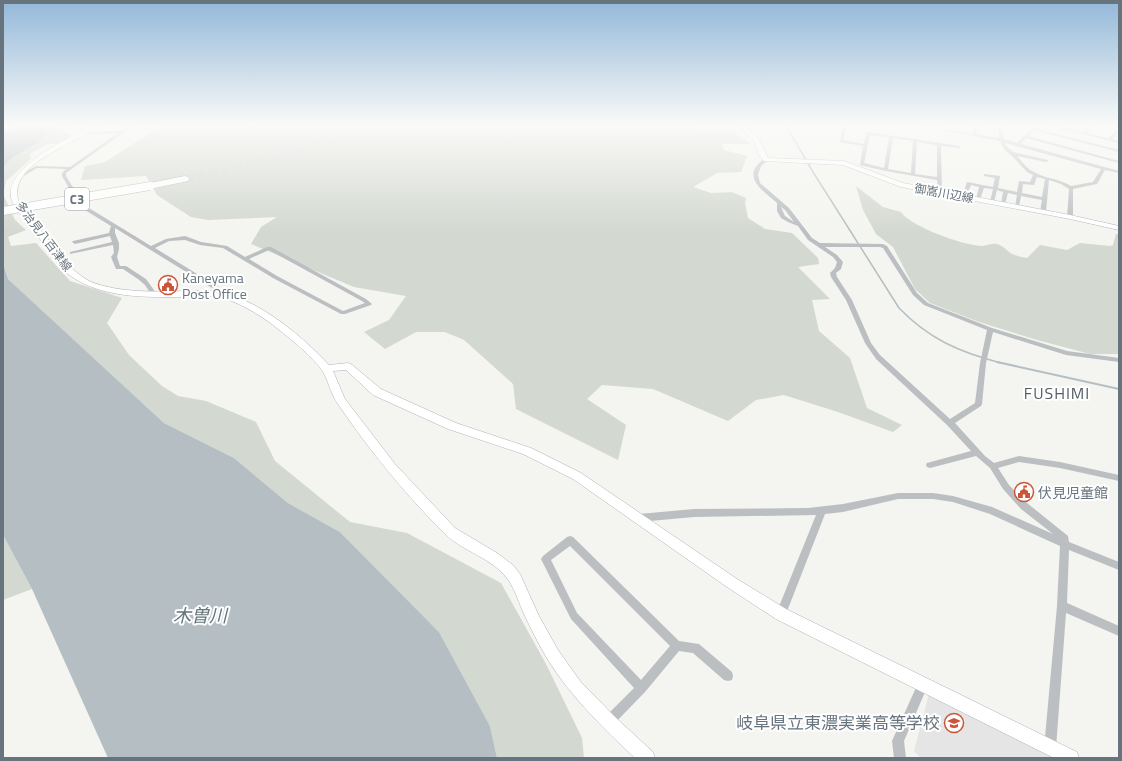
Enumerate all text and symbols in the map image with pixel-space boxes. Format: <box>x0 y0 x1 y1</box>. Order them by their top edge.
street label: 御嵩川辺線 <box>913 178 975 208</box>
road number: C3 <box>65 188 89 210</box>
street label: 多治見八百津線 <box>11 197 77 275</box>
place label: Kaneyama Post Office <box>182 267 247 304</box>
public building icon: Kaneyama Post Office <box>157 274 179 296</box>
district label: FUSHIMI <box>1024 381 1090 405</box>
public building icon: 伏見児童館 <box>1013 481 1035 503</box>
place label: 伏見児童館 <box>1038 482 1108 503</box>
water label: 木曽川 <box>173 602 229 629</box>
place label: 岐阜県立東濃実業高等学校 <box>736 710 940 736</box>
school or university icon: 岐阜県立東濃実業高等学校 <box>943 712 965 734</box>

